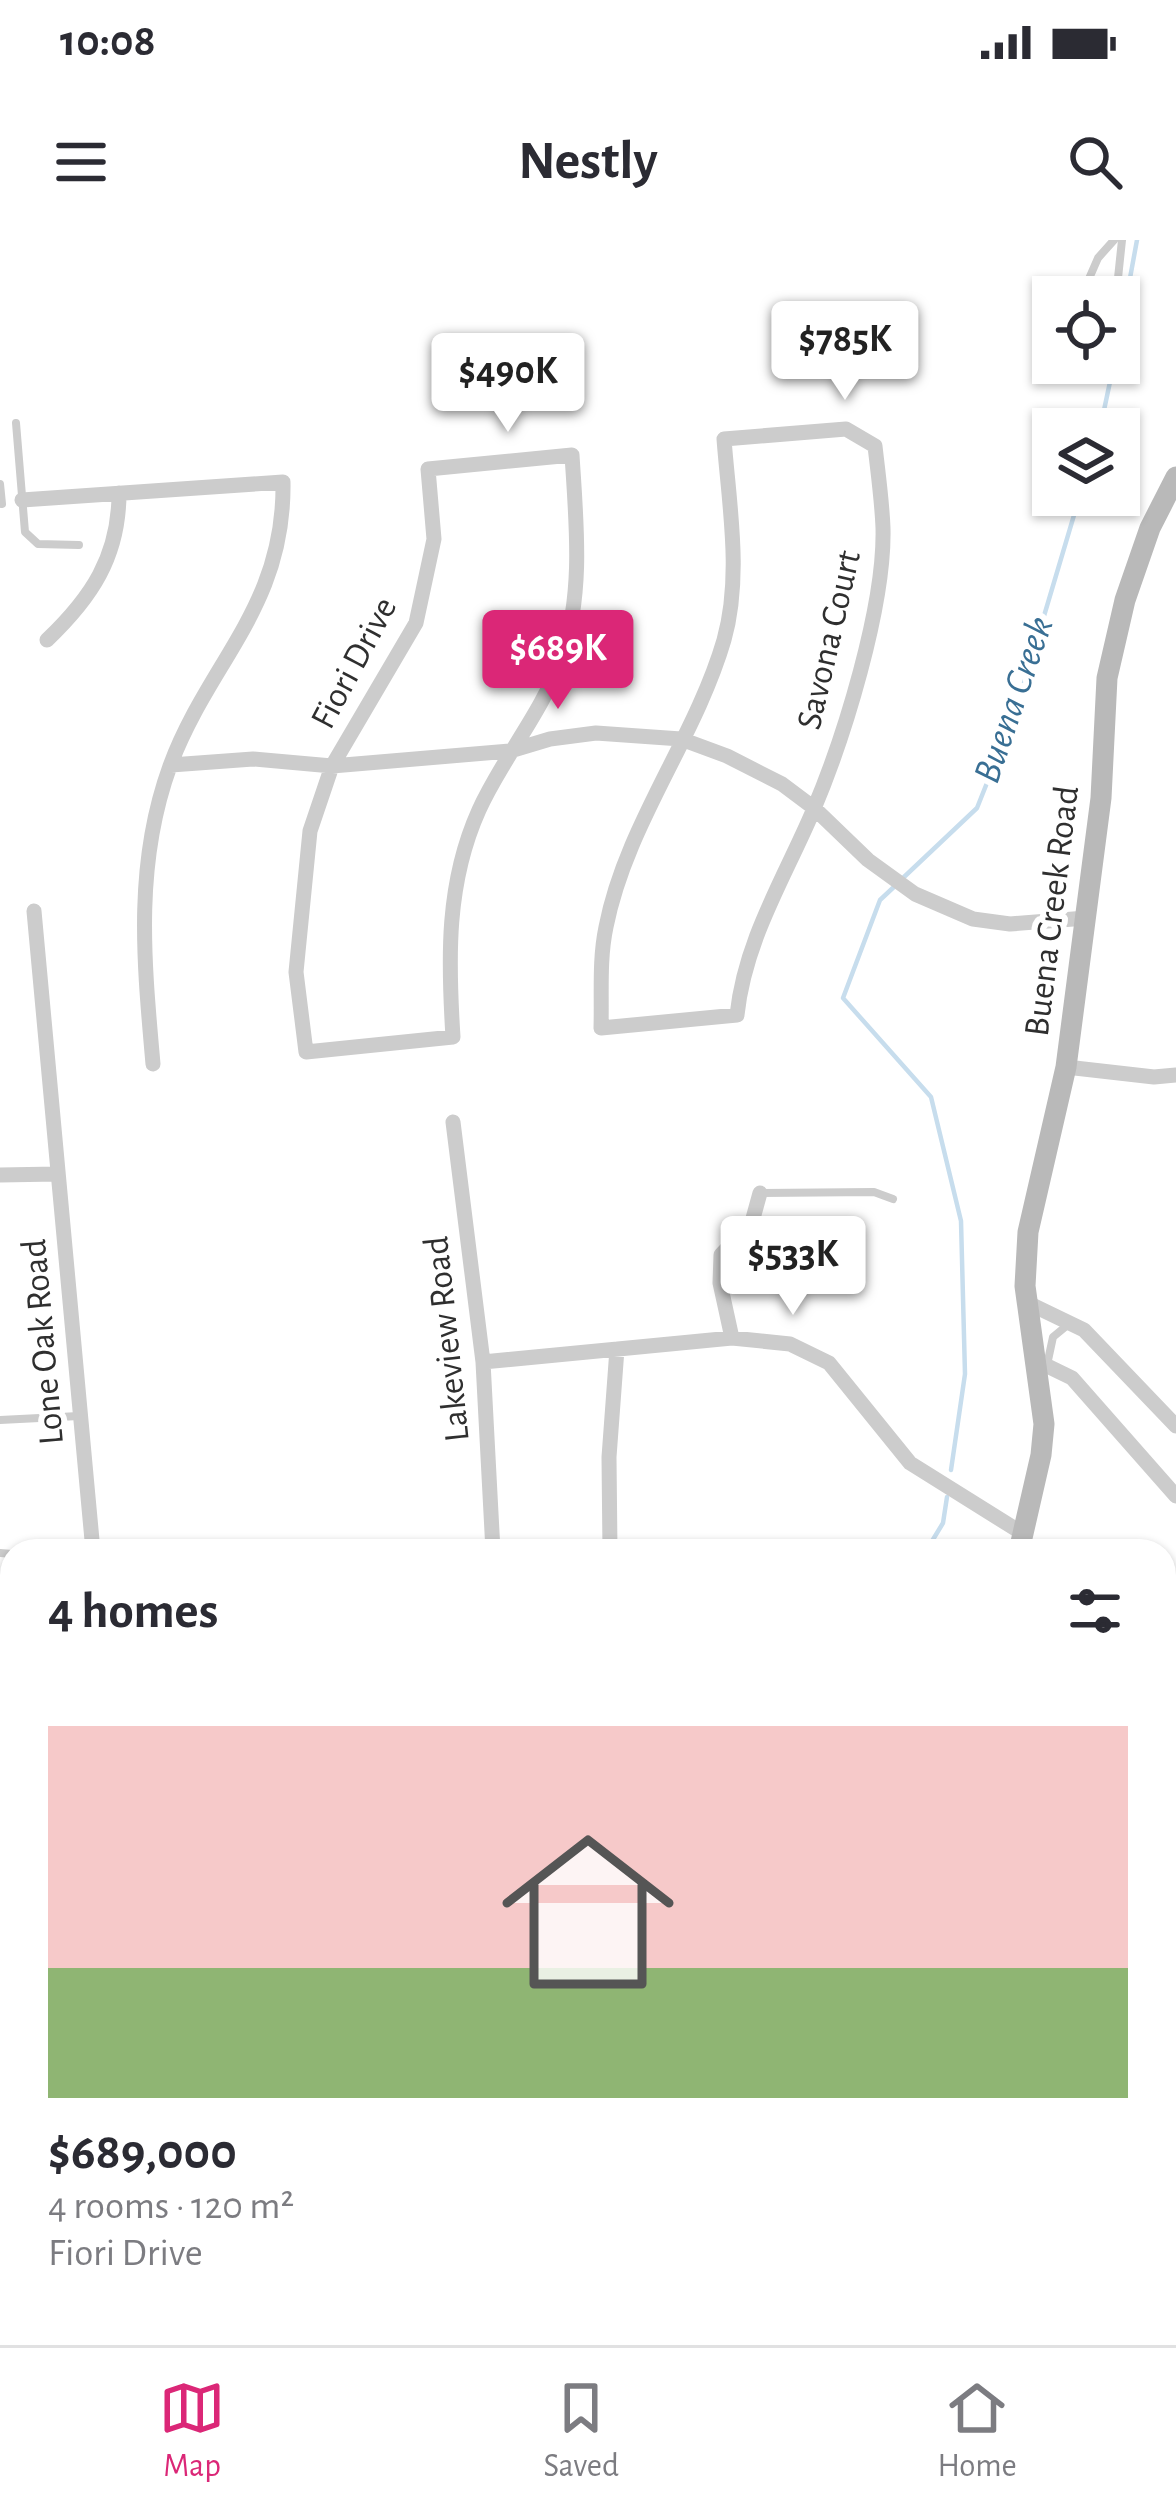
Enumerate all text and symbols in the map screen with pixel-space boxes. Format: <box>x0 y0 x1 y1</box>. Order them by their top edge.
text: 10:08 <box>60 19 156 64</box>
icon: menu <box>48 129 114 195</box>
icon: search <box>1062 129 1128 195</box>
text: Nestly <box>518 135 658 189</box>
map controls <box>1032 276 1140 516</box>
button: locate <box>1032 276 1140 384</box>
pin: $785K <box>761 301 929 403</box>
text: $785K <box>798 320 892 359</box>
pin: $490K <box>424 333 592 435</box>
text: $490K <box>458 352 558 391</box>
button: layers <box>1032 408 1140 516</box>
street label: Savona Court <box>791 547 867 733</box>
street label: Fiori Drive <box>305 592 403 734</box>
pin: $689K <box>474 610 642 712</box>
water label: Buena Creek <box>967 612 1061 788</box>
text: $689K <box>509 629 607 668</box>
street label: Buena Creek Road <box>1019 784 1085 1038</box>
pin: $533K <box>709 1216 877 1318</box>
street label: Lakeview Road <box>418 1234 476 1444</box>
text: $533K <box>748 1235 838 1274</box>
street label: Lone Oak Road <box>16 1238 70 1446</box>
icon: filters <box>1062 1578 1128 1644</box>
text: 4 homes <box>48 1586 218 1637</box>
icon: home <box>480 1804 696 2020</box>
text: $689,000 <box>48 2127 237 2178</box>
text: 4 rooms · 120 m² <box>48 2187 294 2226</box>
text: Fiori Drive <box>48 2234 203 2273</box>
tab: Map <box>159 2375 225 2487</box>
tab: Saved <box>544 2375 619 2487</box>
tab: Home <box>937 2375 1017 2487</box>

